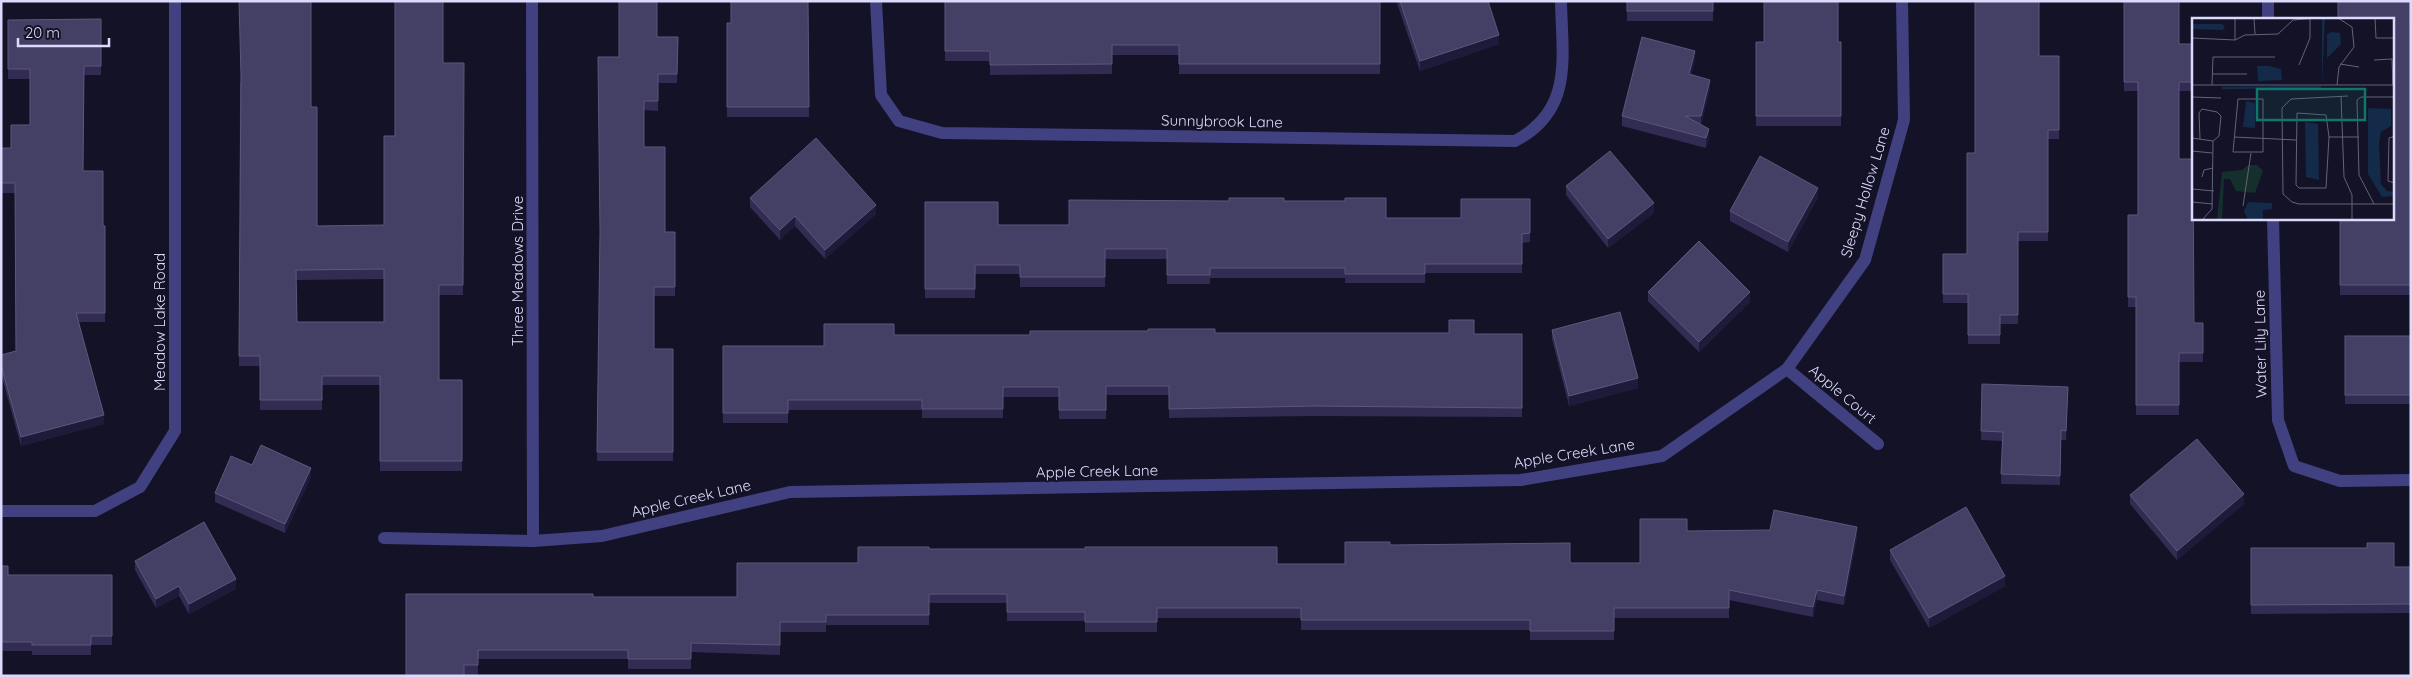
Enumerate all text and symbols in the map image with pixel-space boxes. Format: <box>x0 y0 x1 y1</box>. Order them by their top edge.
scale bar <box>18 15 109 47</box>
inset map <box>2192 18 2394 220</box>
text: 20 m <box>25 23 60 42</box>
street label: Sunnybrook Lane <box>1161 110 1283 132</box>
street label: Sleepy Hollow Lane <box>1836 124 1894 260</box>
street label: Three Meadows Drive <box>508 196 527 346</box>
street label: Meadow Lake Road <box>150 253 169 391</box>
street label: Water Lily Lane <box>2250 290 2270 398</box>
street label: Apple Court <box>1805 360 1881 428</box>
street label: Apple Creek Lane <box>1512 434 1636 472</box>
street label: Apple Creek Lane <box>1036 460 1158 482</box>
street label: Apple Creek Lane <box>629 475 753 521</box>

